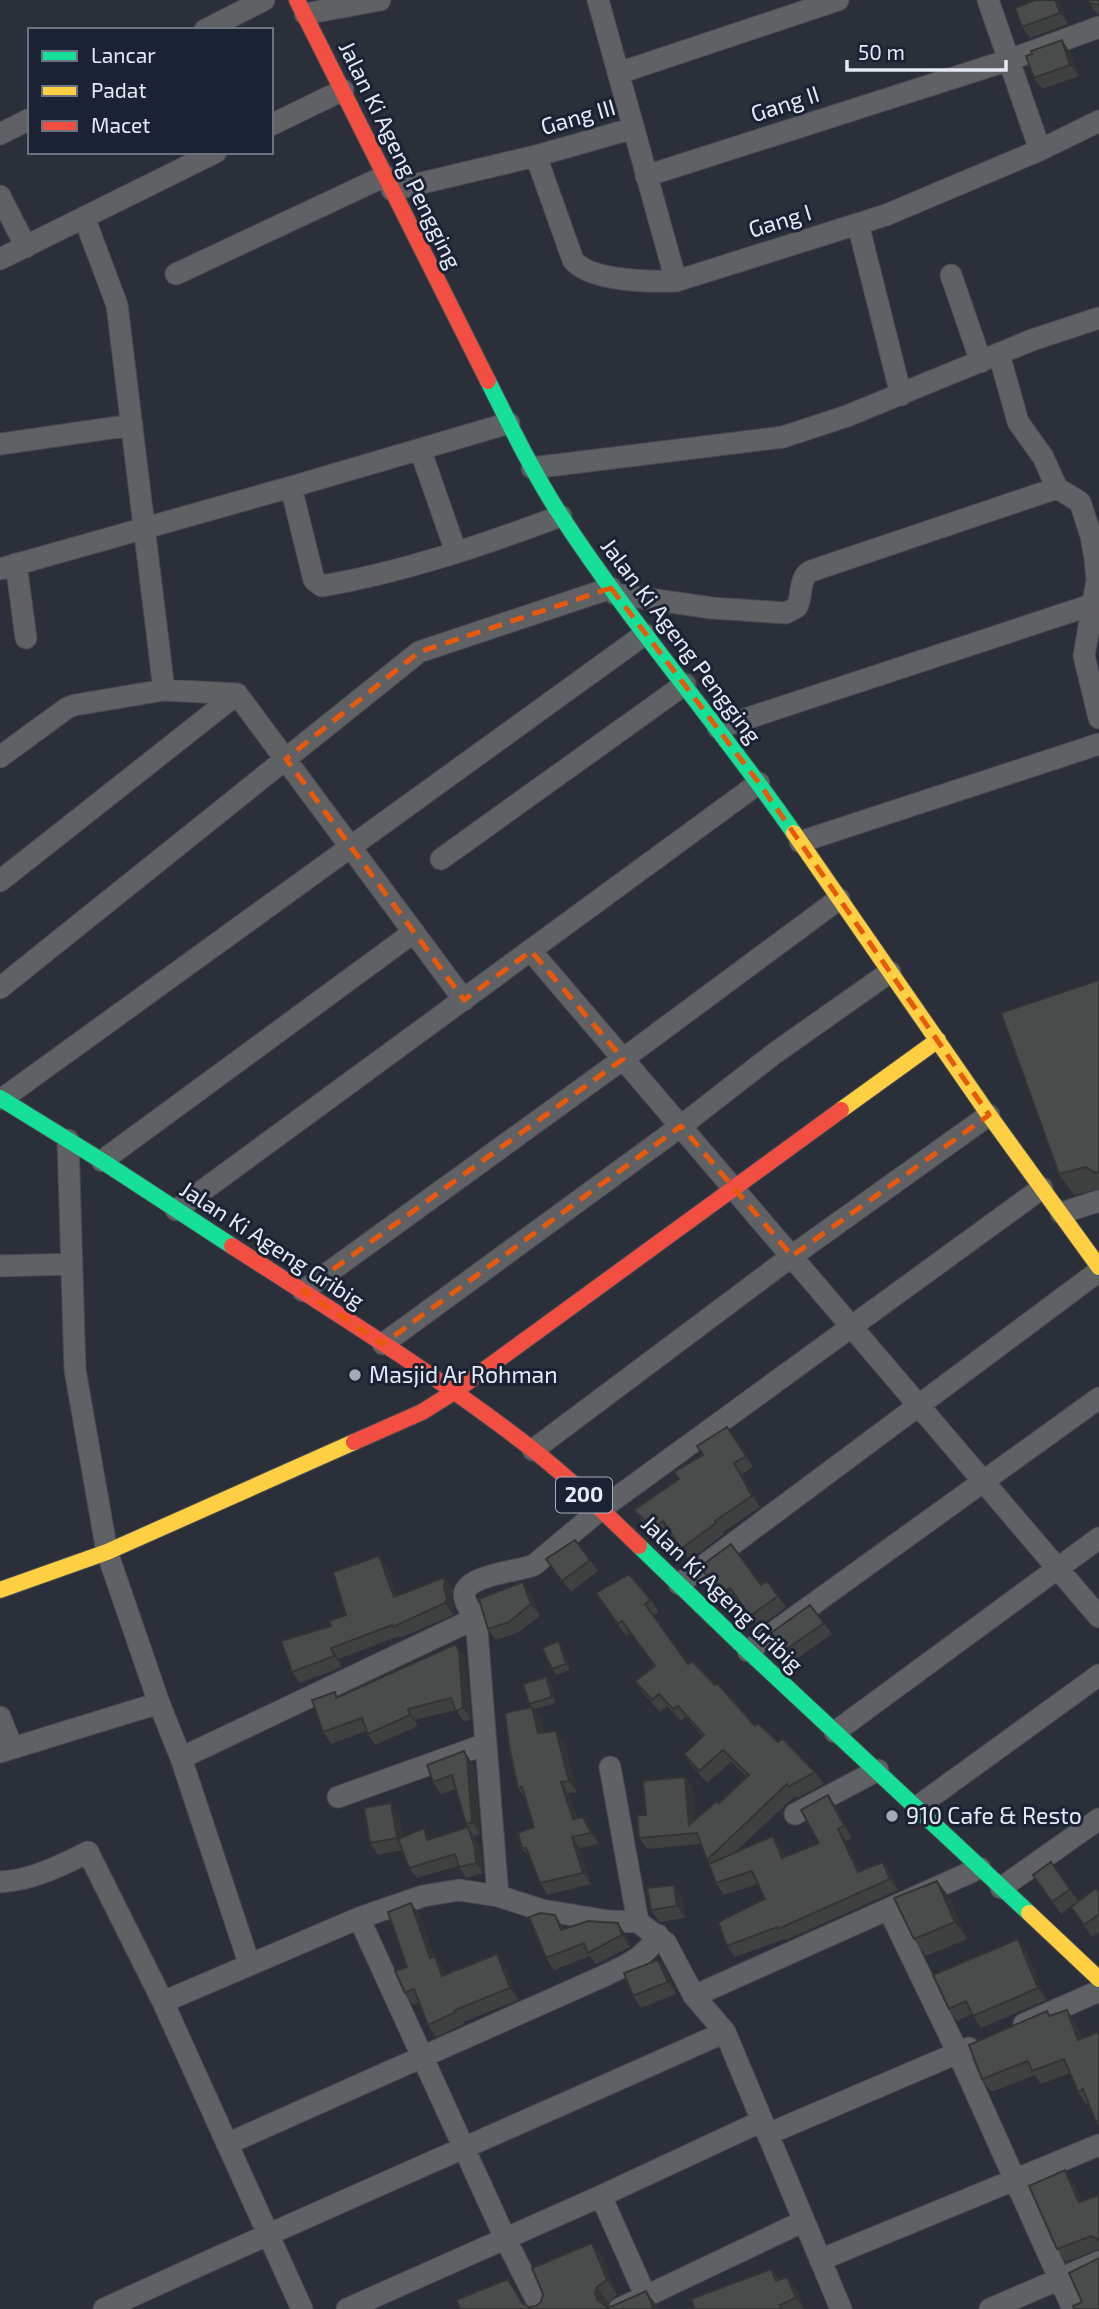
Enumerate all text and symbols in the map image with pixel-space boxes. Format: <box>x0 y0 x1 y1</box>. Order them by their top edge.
legend <box>28 28 273 154</box>
scale bar <box>847 28 1006 72</box>
street label: Jalan Ki Ageng Pengging <box>334 36 468 273</box>
text: 50 m <box>858 39 905 64</box>
text: Lancar <box>91 42 156 67</box>
text: Padat <box>91 77 146 102</box>
street label: Gang II <box>747 79 823 127</box>
street label: Gang III <box>537 92 618 140</box>
text: Macet <box>91 112 150 137</box>
street label: Gang I <box>745 197 815 243</box>
street label: Jalan Ki Ageng Pengging <box>595 532 768 749</box>
street label: Jalan Ki Ageng Gribig <box>175 1174 370 1314</box>
place label: Masjid Ar Rohman <box>369 1360 558 1388</box>
marker: Masjid Ar Rohman <box>347 1367 363 1383</box>
road number: 200 <box>556 1478 612 1512</box>
street label: Jalan Ki Ageng Gribig <box>636 1509 810 1678</box>
place label: 910 Cafe & Resto <box>906 1801 1082 1829</box>
marker: 910 Cafe & Resto <box>884 1808 900 1824</box>

